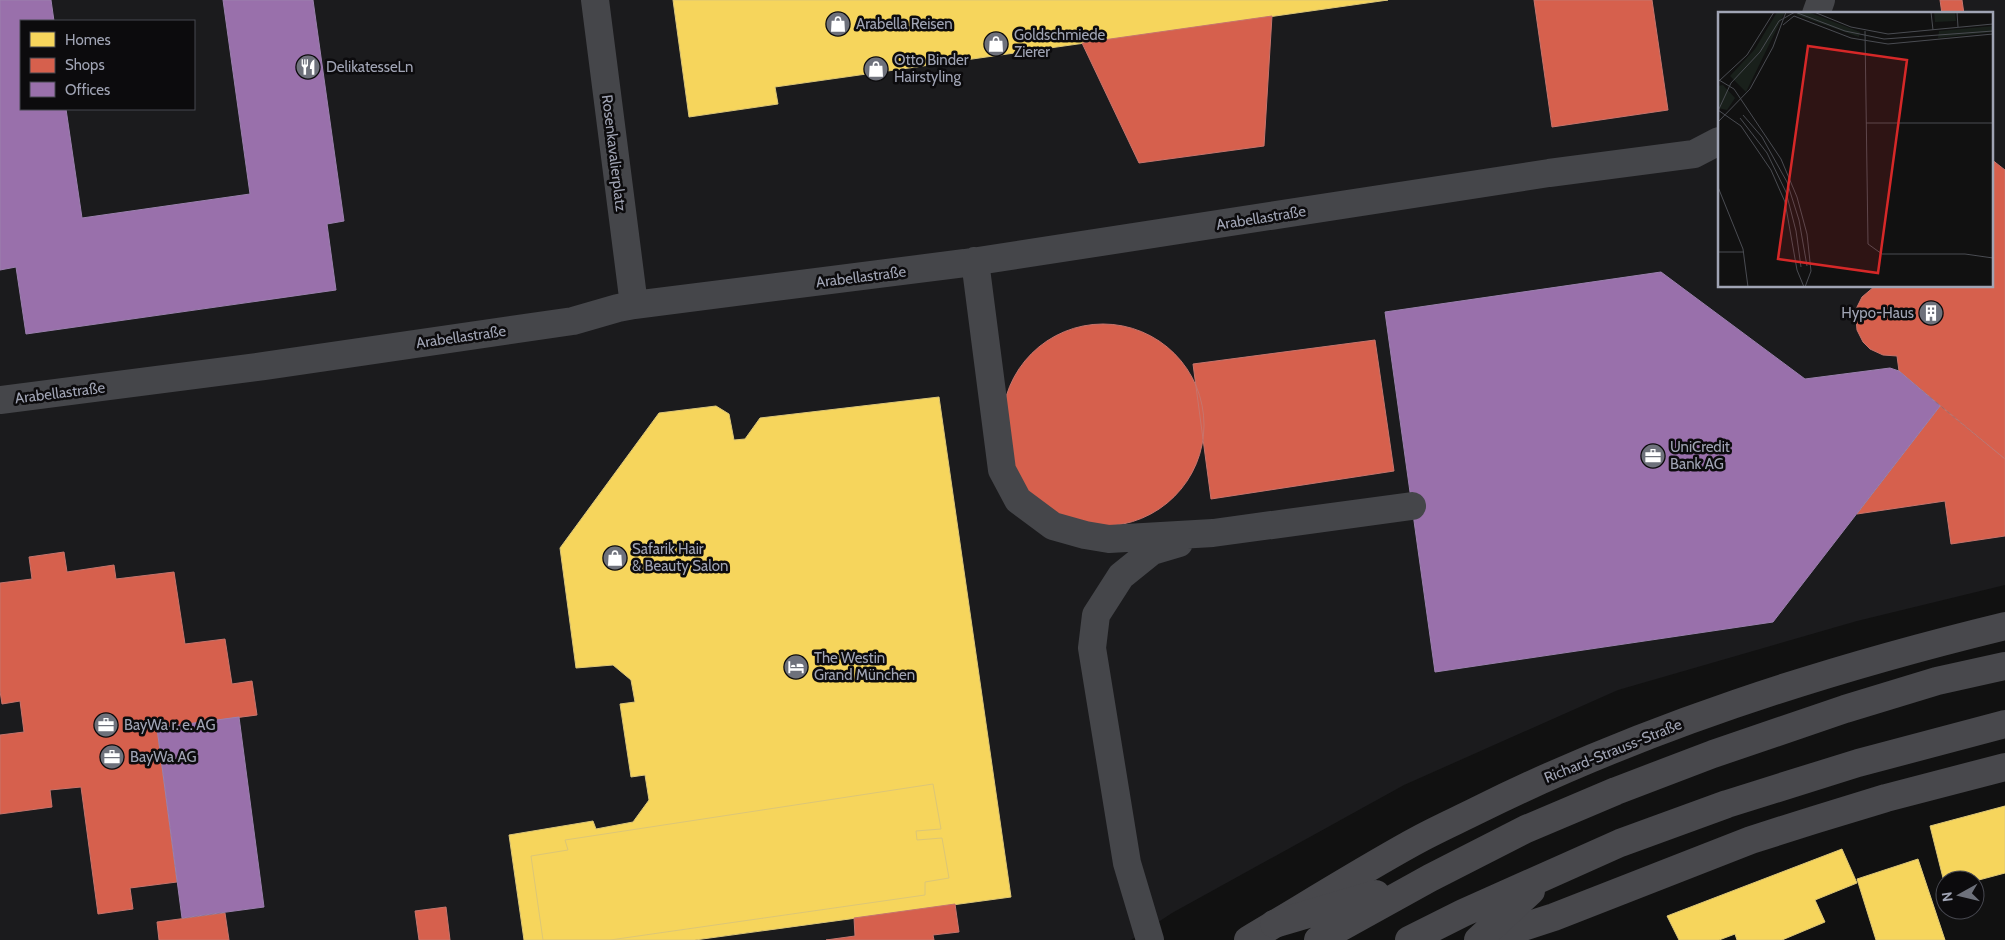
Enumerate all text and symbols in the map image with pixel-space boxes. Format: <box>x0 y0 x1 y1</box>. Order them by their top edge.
shop icon: Arabella Reisen <box>825 11 851 37</box>
inset map <box>1718 12 1992 288</box>
place label: Arabella Reisen <box>856 15 953 33</box>
legend <box>20 20 195 110</box>
place label: Goldschmiede Zierer <box>1014 26 1106 61</box>
text: Homes <box>65 31 111 49</box>
shop icon: Goldschmiede Zierer <box>983 31 1009 57</box>
place label: Otto Binder Hairstyling <box>894 51 969 86</box>
restaurant icon: DelikatesseLn <box>295 54 321 80</box>
text: Shops <box>65 56 105 74</box>
shop icon: Otto Binder Hairstyling <box>863 56 889 82</box>
place label: DelikatesseLn <box>326 58 413 76</box>
text: Offices <box>65 81 110 99</box>
street label: Rosenkavalierplatz <box>598 94 630 212</box>
street label: Arabellastraße <box>1215 202 1308 234</box>
street label: Arabellastraße <box>815 263 907 291</box>
building icon: Hypo-Haus <box>1918 300 1944 326</box>
place label: Hypo-Haus <box>1841 304 1914 322</box>
street label: Arabellastraße <box>415 322 507 352</box>
street label: Arabellastraße <box>14 379 106 407</box>
place label: UniCredit Bank AG <box>1670 438 1730 473</box>
office icon: UniCredit Bank AG <box>1640 443 1666 469</box>
place label: Safarik Hair & Beauty Salon <box>632 540 728 575</box>
shop icon: Safarik Hair & Beauty Salon <box>602 545 628 571</box>
place label: The Westin Grand München <box>814 649 915 684</box>
hotel icon: The Westin Grand München <box>783 654 809 680</box>
office icon: BayWa r. e. AG <box>93 712 119 738</box>
street label: Richard-Strauss-Straße <box>1542 715 1685 787</box>
place label: BayWa r. e. AG <box>124 716 216 734</box>
office icon: BayWa AG <box>99 744 125 770</box>
place label: BayWa AG <box>130 748 197 766</box>
north arrow <box>1935 870 1985 920</box>
text: N <box>1938 891 1957 903</box>

